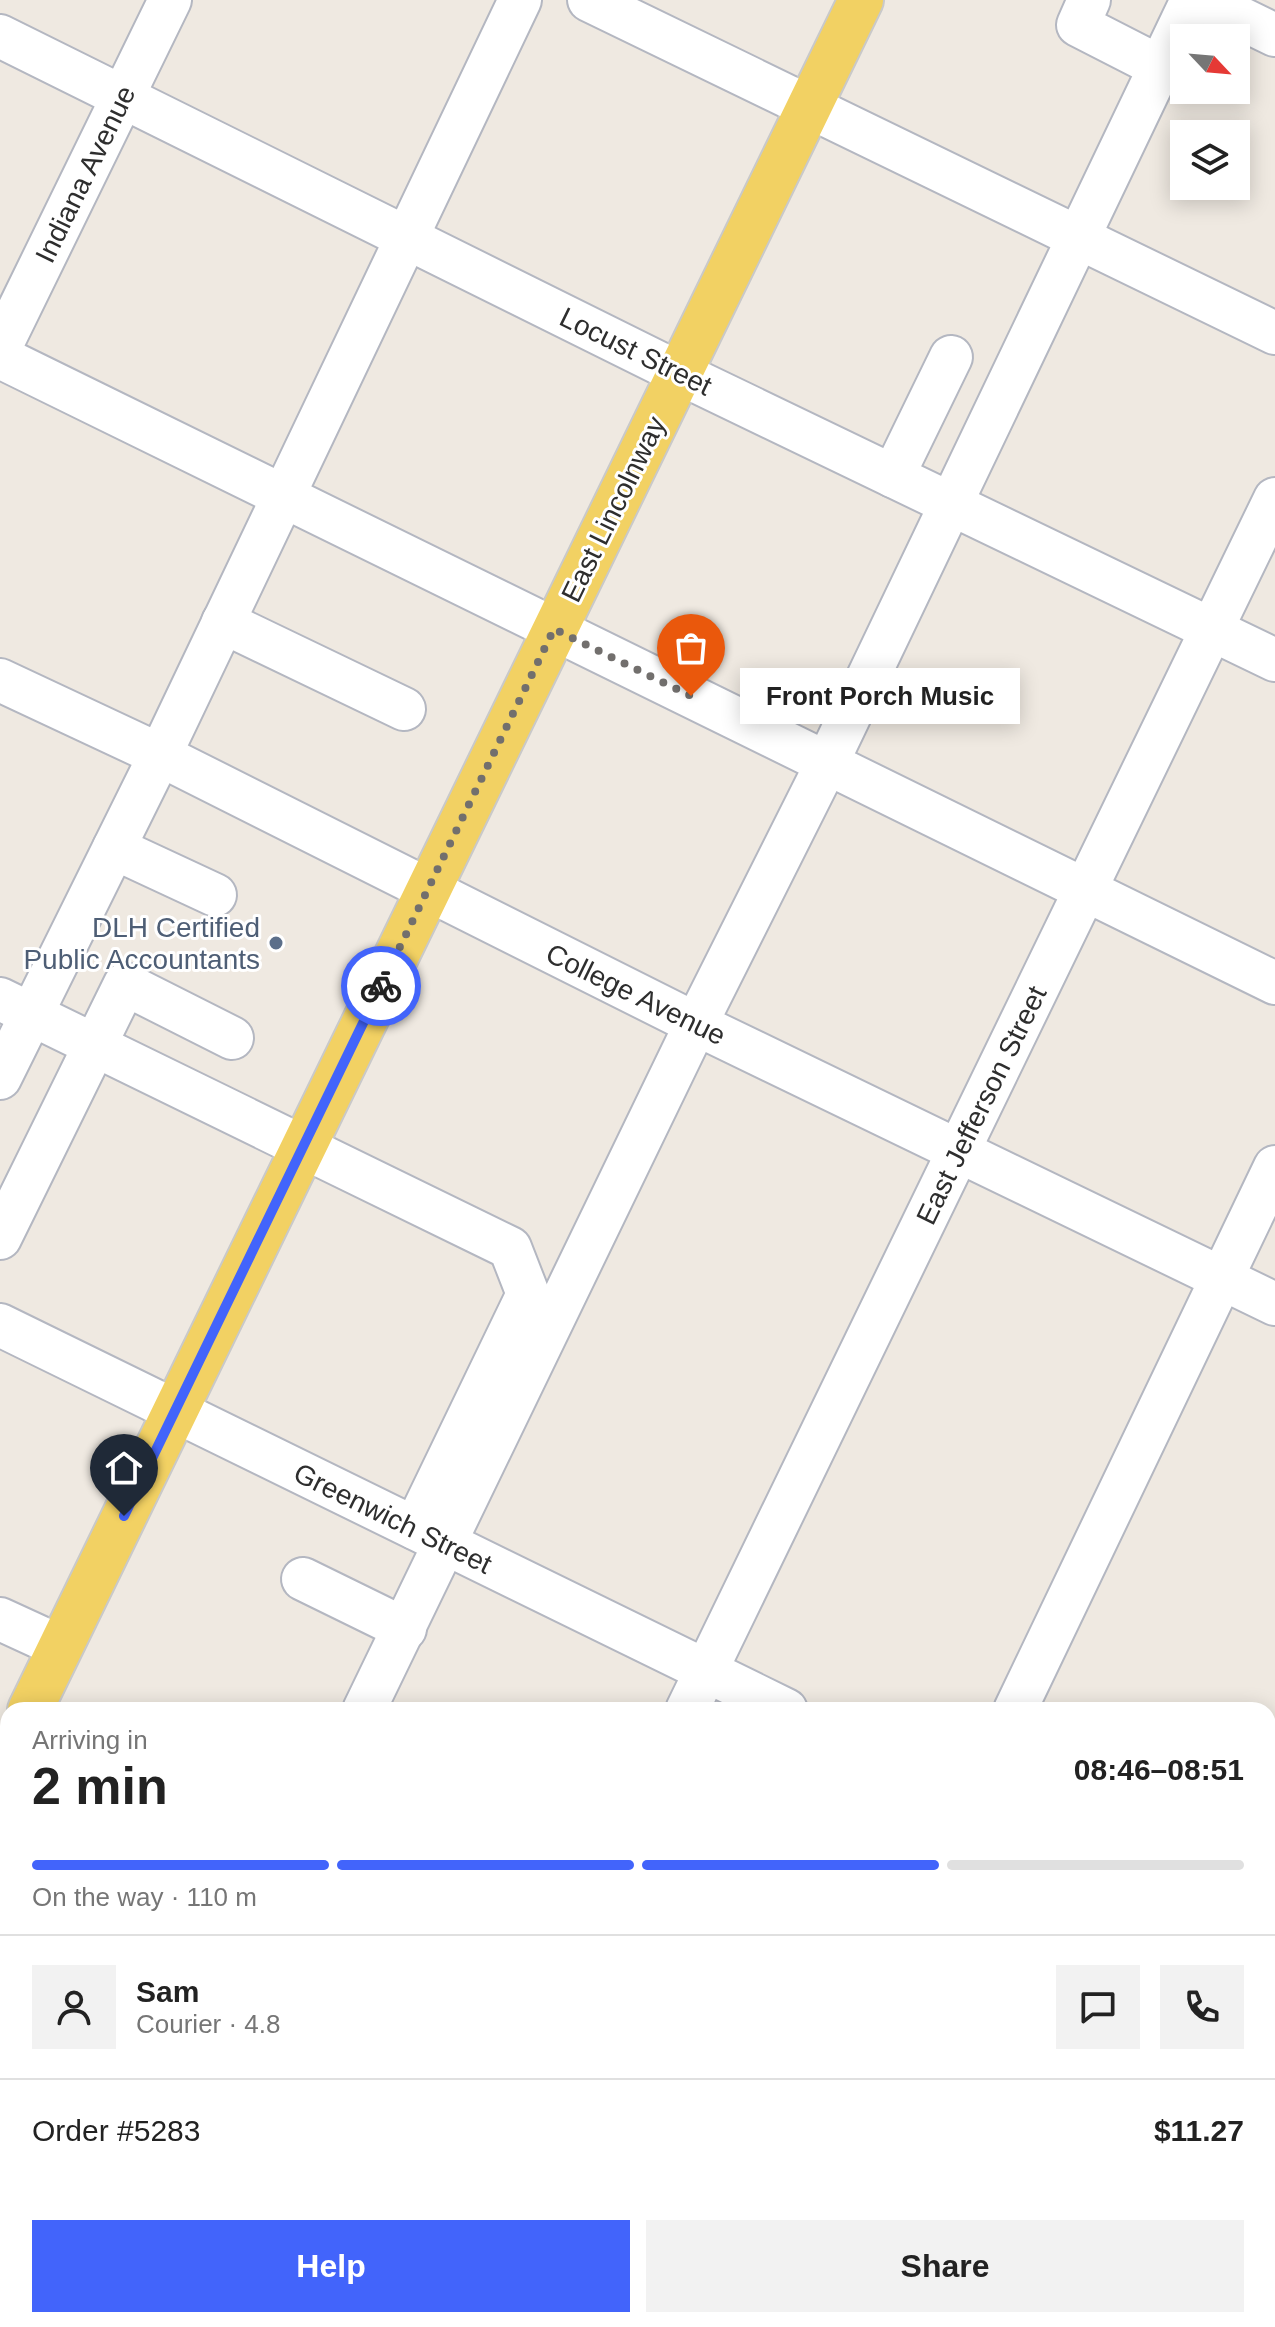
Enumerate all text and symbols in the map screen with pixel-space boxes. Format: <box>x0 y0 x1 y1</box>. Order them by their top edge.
north arrow <box>1170 24 1250 104</box>
map controls <box>1170 24 1250 200</box>
street label: Indiana Avenue <box>29 81 142 268</box>
button: layers <box>1170 120 1250 200</box>
street label: Locust Street <box>555 301 717 402</box>
street label: East Lincolnway <box>555 411 672 607</box>
pin <box>657 614 725 696</box>
icon: bag <box>669 626 713 670</box>
callout: Front Porch Music <box>739 668 1019 724</box>
text: Front Porch Music <box>766 681 994 711</box>
place label: DLH Certified Public Accountants <box>23 912 260 975</box>
marker: DLH Certified Public Accountants <box>267 934 285 952</box>
street label: College Avenue <box>541 938 731 1051</box>
courier <box>341 946 421 1026</box>
icon: bike <box>359 964 403 1008</box>
street label: East Jefferson Street <box>910 981 1053 1229</box>
pin <box>90 1434 158 1516</box>
icon: home <box>102 1446 146 1490</box>
street label: Greenwich Street <box>289 1457 497 1580</box>
text: Arriving in <box>32 1725 148 1755</box>
text: 08:46–08:51 <box>1074 1753 1244 1786</box>
text: 2 min <box>32 1757 168 1815</box>
text: On the way · 110 m <box>32 1882 257 1912</box>
button: person <box>32 1965 116 2049</box>
button: chat <box>1056 1965 1140 2049</box>
button: phone <box>1160 1965 1244 2049</box>
text: Sam <box>136 1975 199 2008</box>
text: Courier · 4.8 <box>136 2009 281 2039</box>
text: Order #5283 <box>32 2114 200 2147</box>
text: $11.27 <box>1154 2114 1244 2147</box>
button: Help <box>32 2220 630 2312</box>
button: Share <box>646 2220 1244 2312</box>

